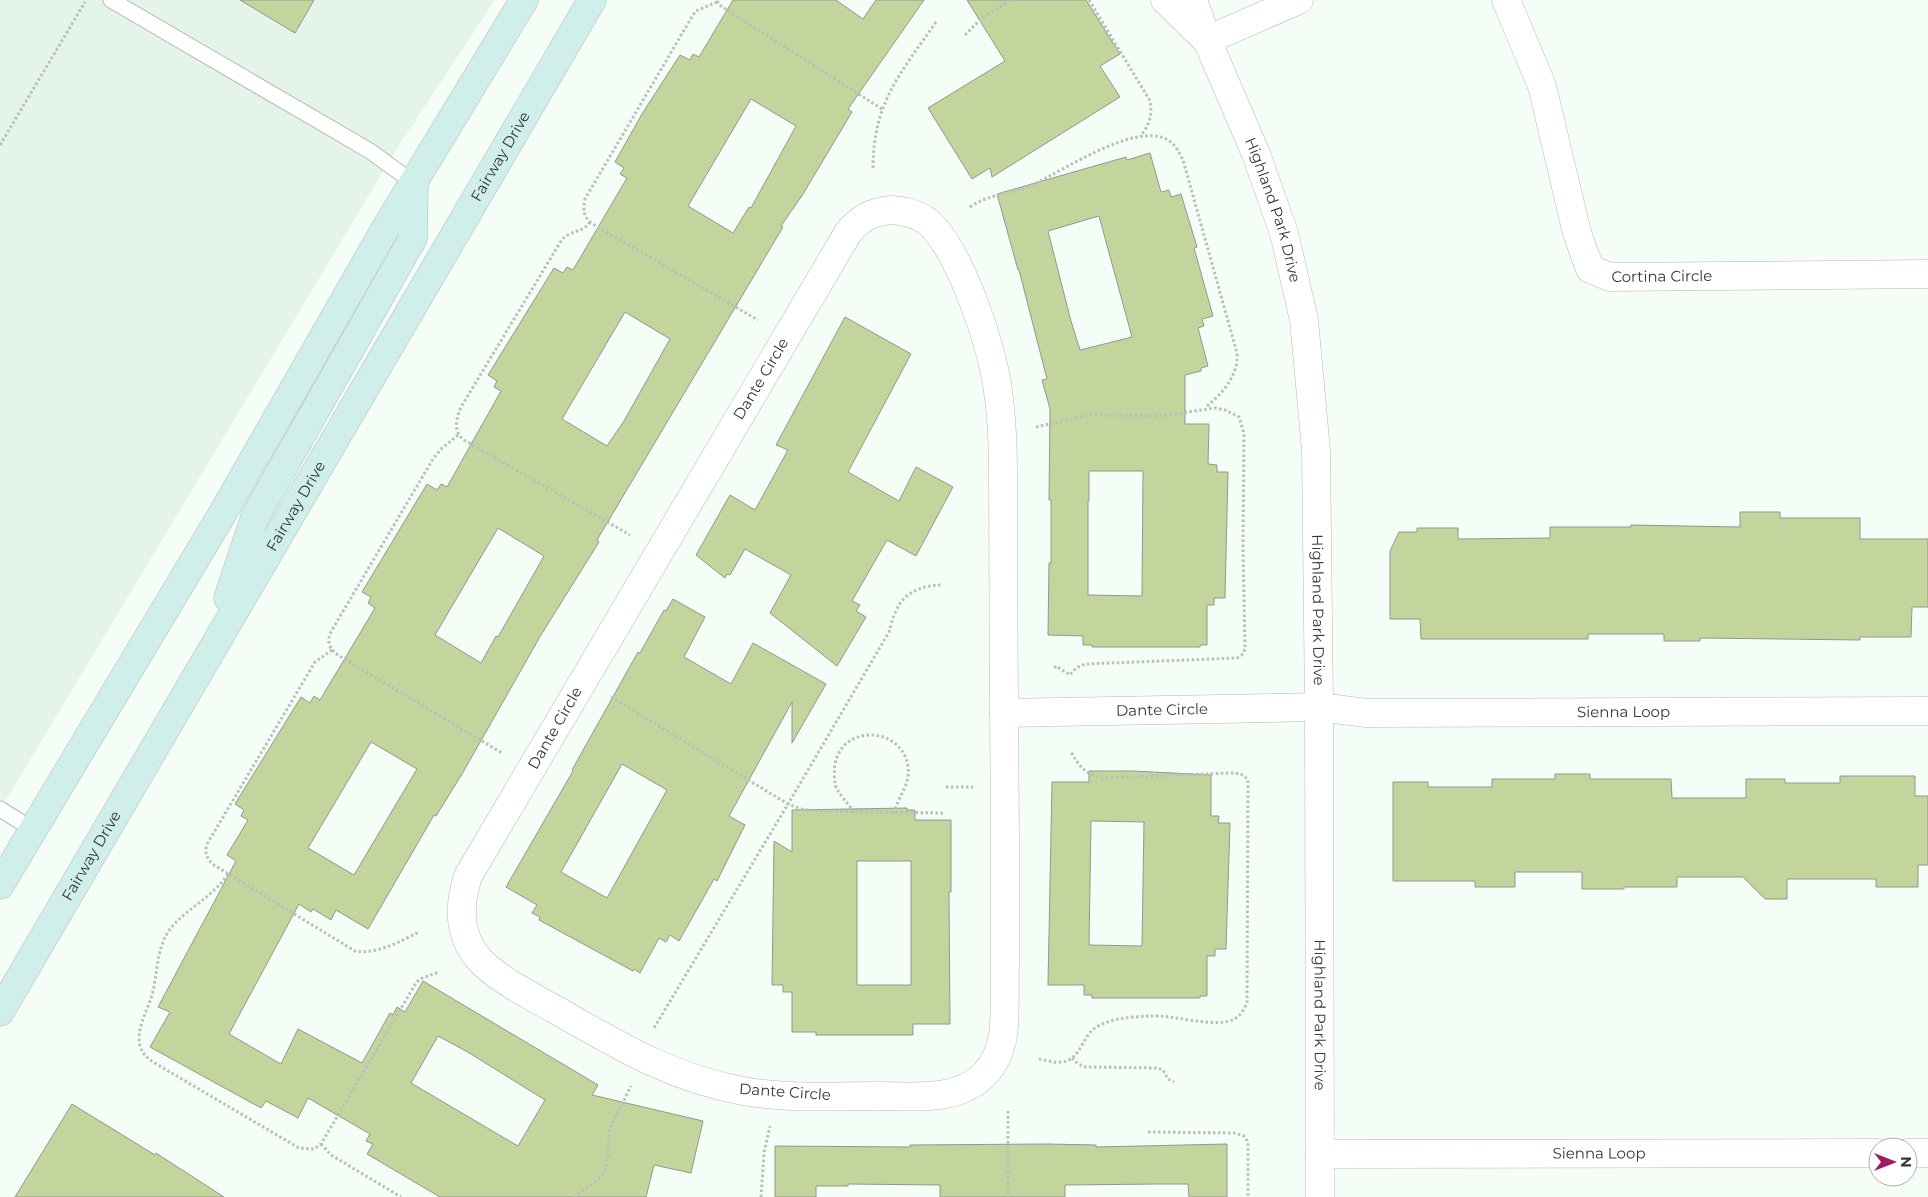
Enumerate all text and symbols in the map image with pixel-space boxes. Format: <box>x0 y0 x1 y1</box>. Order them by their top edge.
street label: Fairway Drive <box>466 108 534 205</box>
street label: Highland Park Drive <box>1241 134 1305 284</box>
street label: Cortina Circle <box>1611 266 1712 286</box>
street label: Dante Circle <box>729 334 792 423</box>
street label: Fairway Drive <box>262 457 329 554</box>
street label: Highland Park Drive <box>1308 534 1329 686</box>
street label: Dante Circle <box>523 683 586 772</box>
street label: Dante Circle <box>1116 699 1208 720</box>
street label: Sienna Loop <box>1577 702 1670 721</box>
street label: Fairway Drive <box>57 807 125 904</box>
street label: Highland Park Drive <box>1310 939 1330 1091</box>
street label: Dante Circle <box>738 1079 832 1104</box>
north arrow <box>1868 1137 1918 1187</box>
street label: Sienna Loop <box>1552 1143 1646 1163</box>
text: N <box>1897 1156 1915 1168</box>

